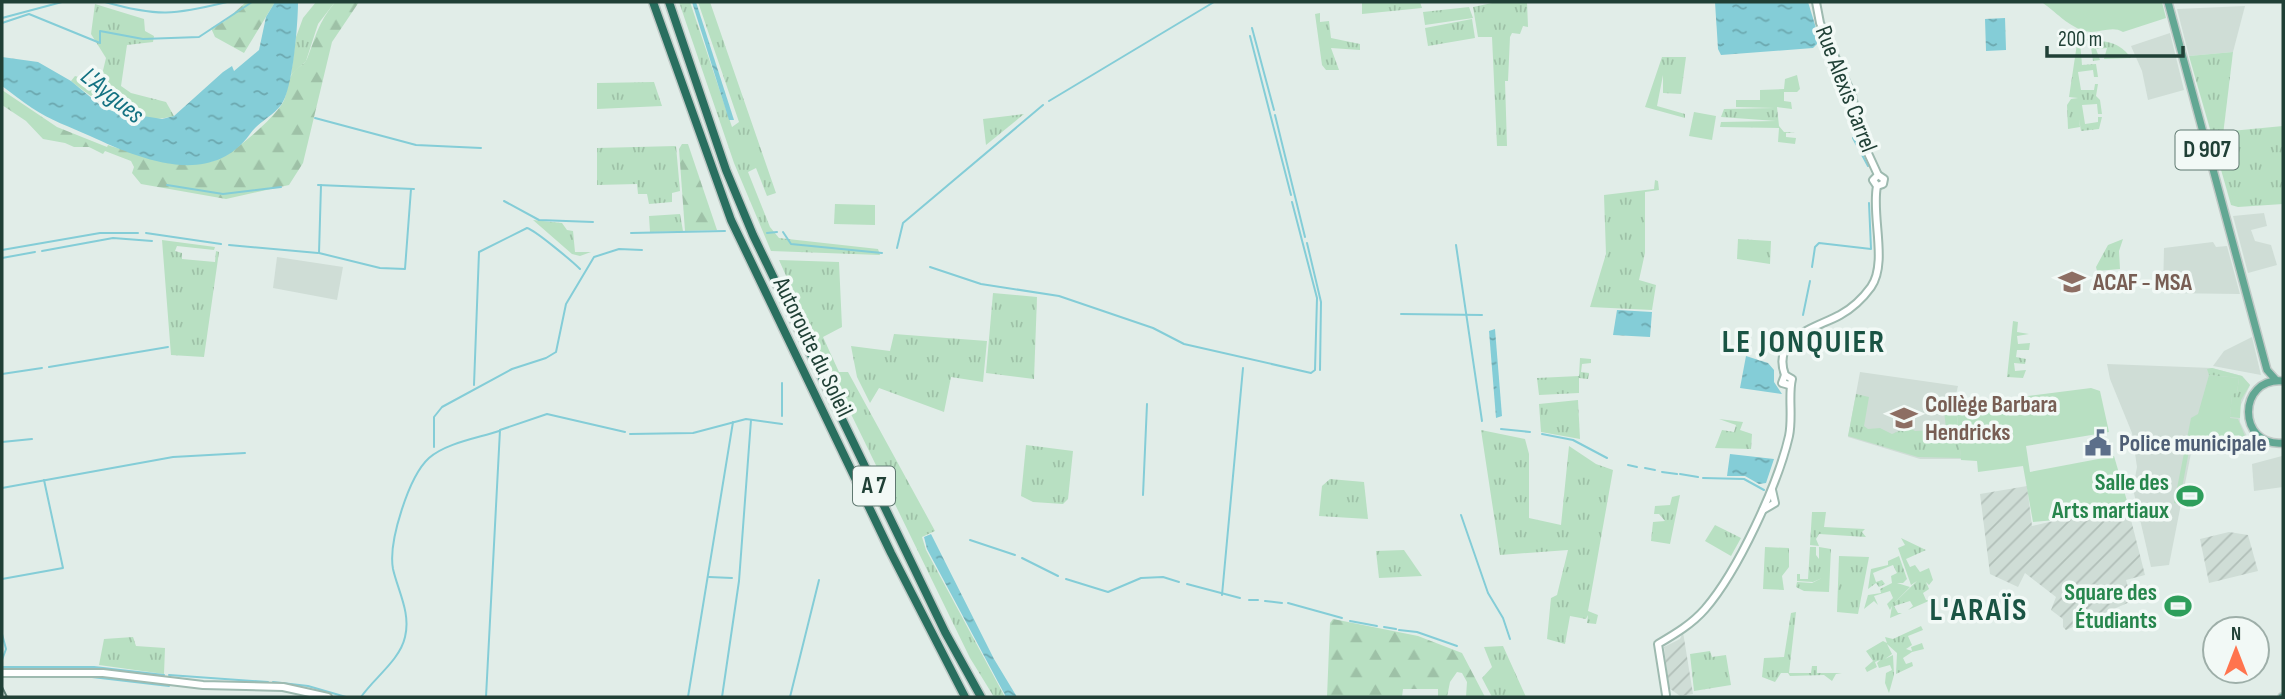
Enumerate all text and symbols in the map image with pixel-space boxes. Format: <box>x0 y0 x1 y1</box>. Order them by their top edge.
scale bar <box>2047 14 2184 58</box>
street label: Rue Alexis Carrel <box>1809 22 1883 156</box>
text: 200 m <box>2058 27 2102 52</box>
water label: L'Aygues <box>74 61 150 131</box>
road number: D 907 <box>2176 130 2238 169</box>
school or university icon: ACAF - MSA <box>2057 267 2087 297</box>
place label: ACAF - MSA <box>2092 268 2193 297</box>
street label: Autoroute du Soleil <box>766 272 859 421</box>
district label: LE JONQUIER <box>1722 323 1886 362</box>
place label: Collège Barbara Hendricks <box>1925 390 2057 447</box>
school or university icon: Collège Barbara Hendricks <box>1889 403 1919 433</box>
public building icon: Police municipale <box>2083 428 2113 458</box>
place label: Police municipale <box>2119 429 2267 458</box>
road number: A 7 <box>853 466 895 506</box>
place label: Salle des Arts martiaux <box>2051 468 2169 525</box>
sports icon: Salle des Arts martiaux <box>2175 481 2205 511</box>
place label: Square des Étudiants <box>2064 578 2157 635</box>
district label: L'ARAÏS <box>1929 591 2029 630</box>
sports icon: Square des Étudiants <box>2163 591 2193 621</box>
north arrow <box>2201 615 2271 685</box>
text: N <box>2231 623 2241 646</box>

